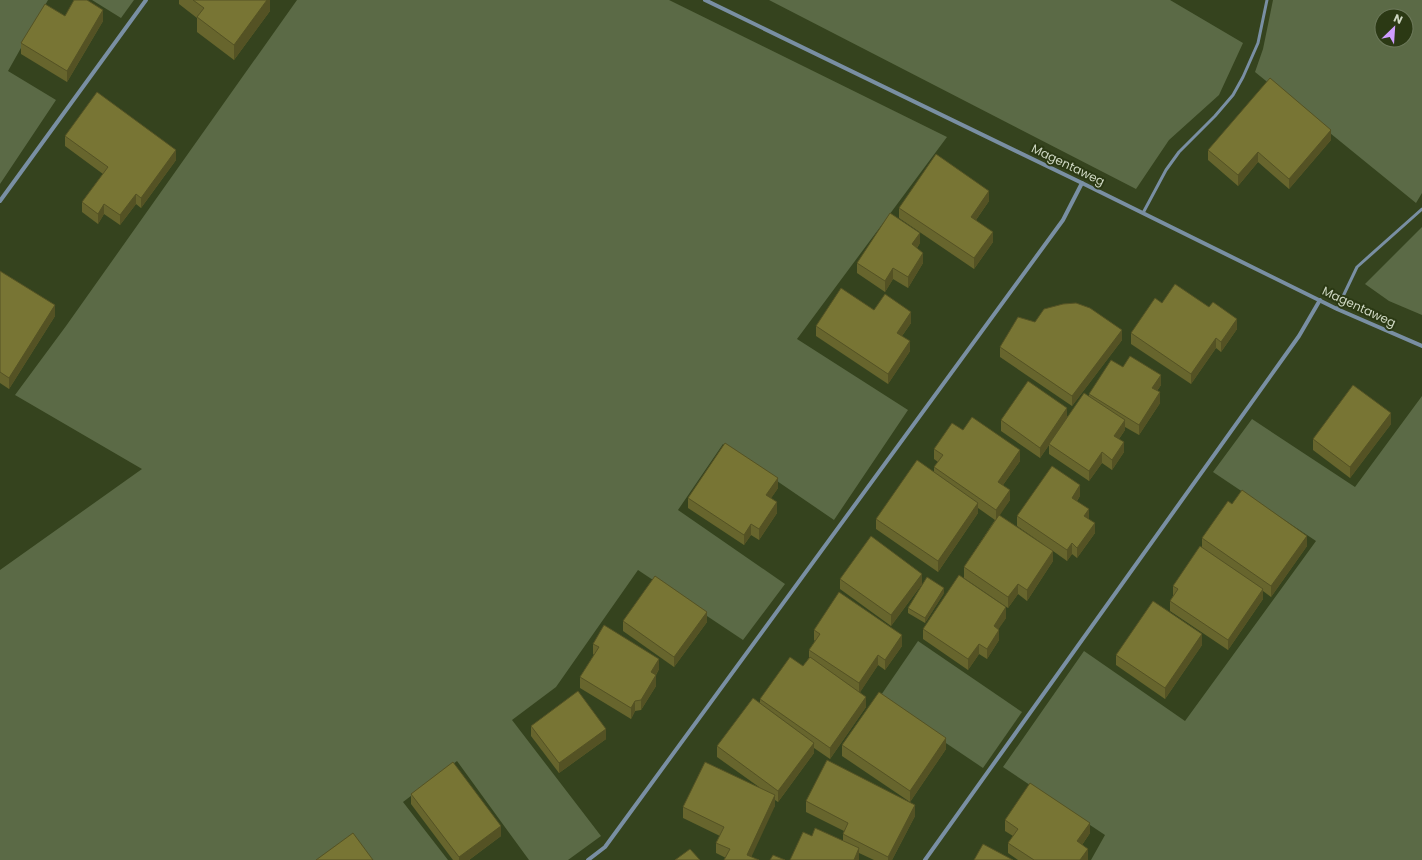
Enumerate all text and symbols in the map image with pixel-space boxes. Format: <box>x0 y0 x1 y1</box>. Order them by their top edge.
north arrow <box>1374 8 1414 48</box>
text: N <box>1391 10 1405 28</box>
street label: Magentaweg <box>1029 139 1108 190</box>
street label: Magentaweg <box>1320 282 1399 331</box>

